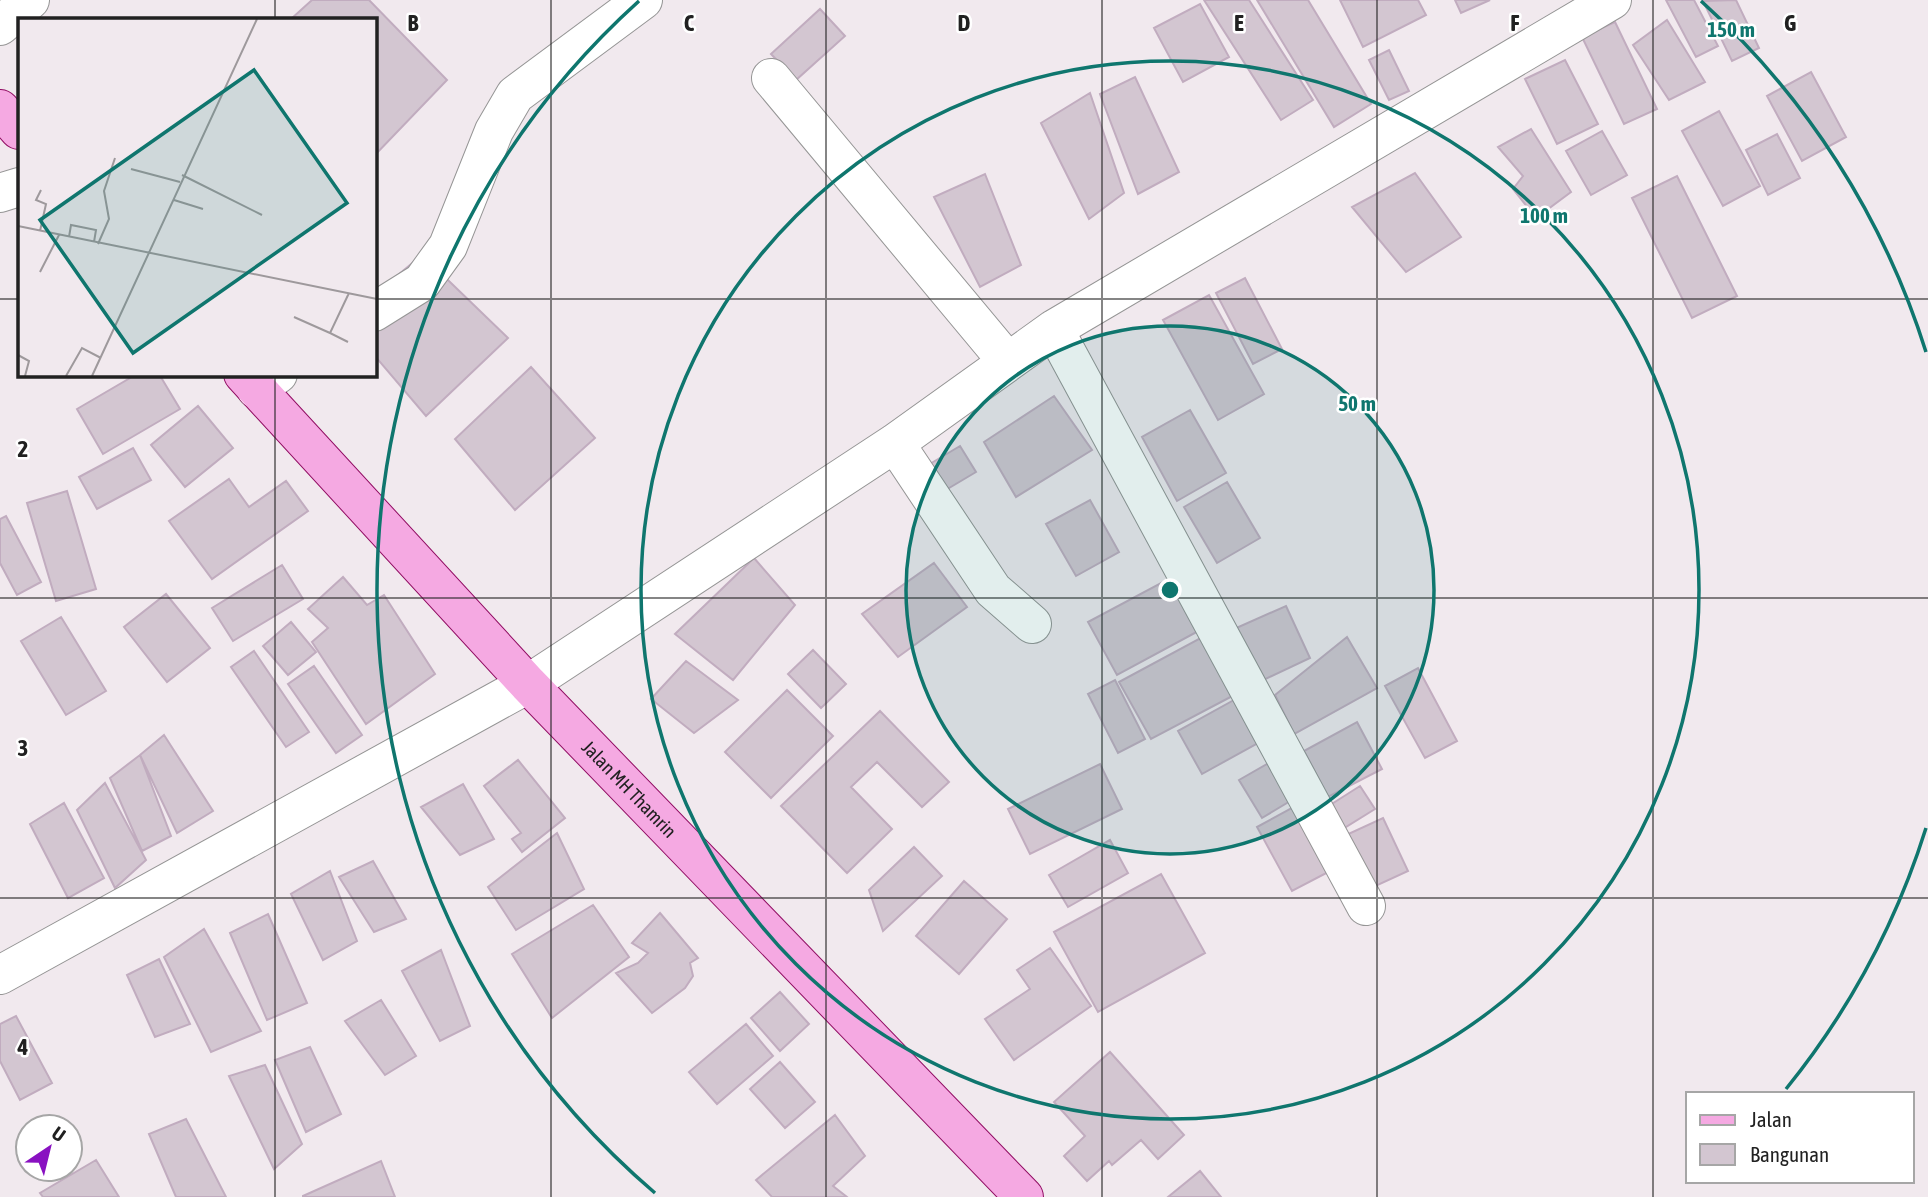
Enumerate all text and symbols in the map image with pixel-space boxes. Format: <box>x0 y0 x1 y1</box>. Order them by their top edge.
text: B <box>408 10 419 36</box>
text: C <box>684 10 695 36</box>
text: D <box>958 10 971 36</box>
text: E <box>1234 10 1244 36</box>
text: F <box>1510 10 1520 36</box>
text: G <box>1784 10 1796 36</box>
text: 150 m <box>1707 17 1755 41</box>
inset map <box>18 18 376 376</box>
text: 100 m <box>1520 203 1568 227</box>
text: 50 m <box>1338 391 1376 415</box>
text: 2 <box>18 436 28 462</box>
centre of rings <box>1158 578 1182 602</box>
text: 3 <box>18 735 28 761</box>
street label: Jalan MH Thamrin <box>578 736 681 842</box>
text: 4 <box>17 1034 29 1060</box>
legend <box>1686 1092 1914 1183</box>
text: Jalan <box>1750 1107 1792 1131</box>
north arrow <box>14 1113 84 1183</box>
text: U <box>48 1122 70 1146</box>
text: Bangunan <box>1750 1142 1829 1166</box>

